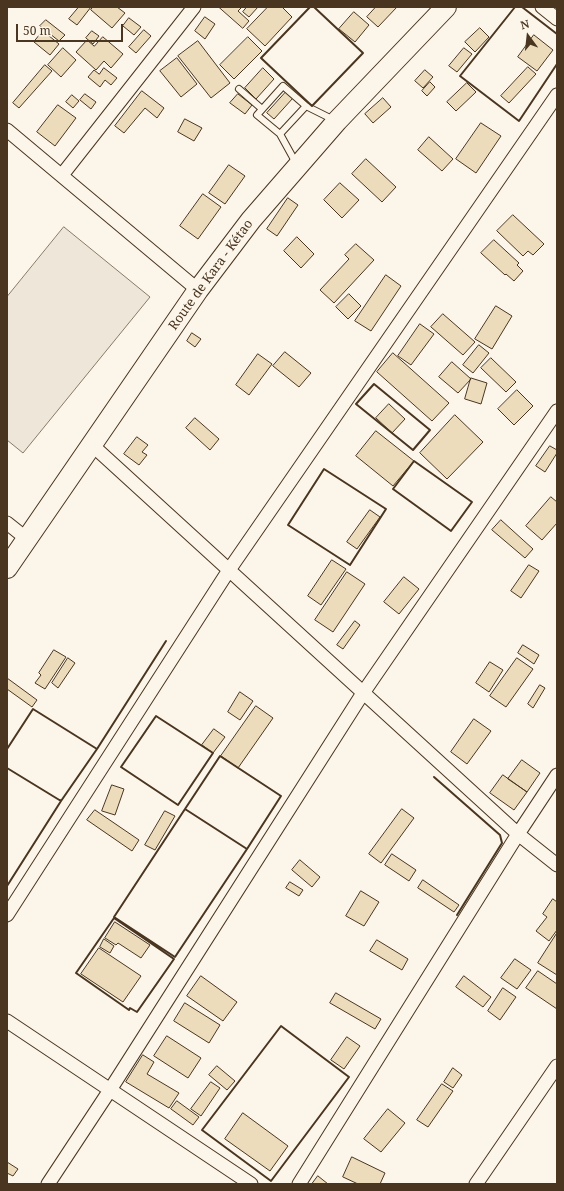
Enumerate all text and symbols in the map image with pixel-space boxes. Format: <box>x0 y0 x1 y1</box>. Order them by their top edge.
scale bar <box>18 16 125 42</box>
north arrow <box>508 16 548 56</box>
text: N <box>519 16 531 32</box>
text: 50 m <box>23 22 51 39</box>
street label: Route de Kara - Kétao <box>166 217 256 333</box>

